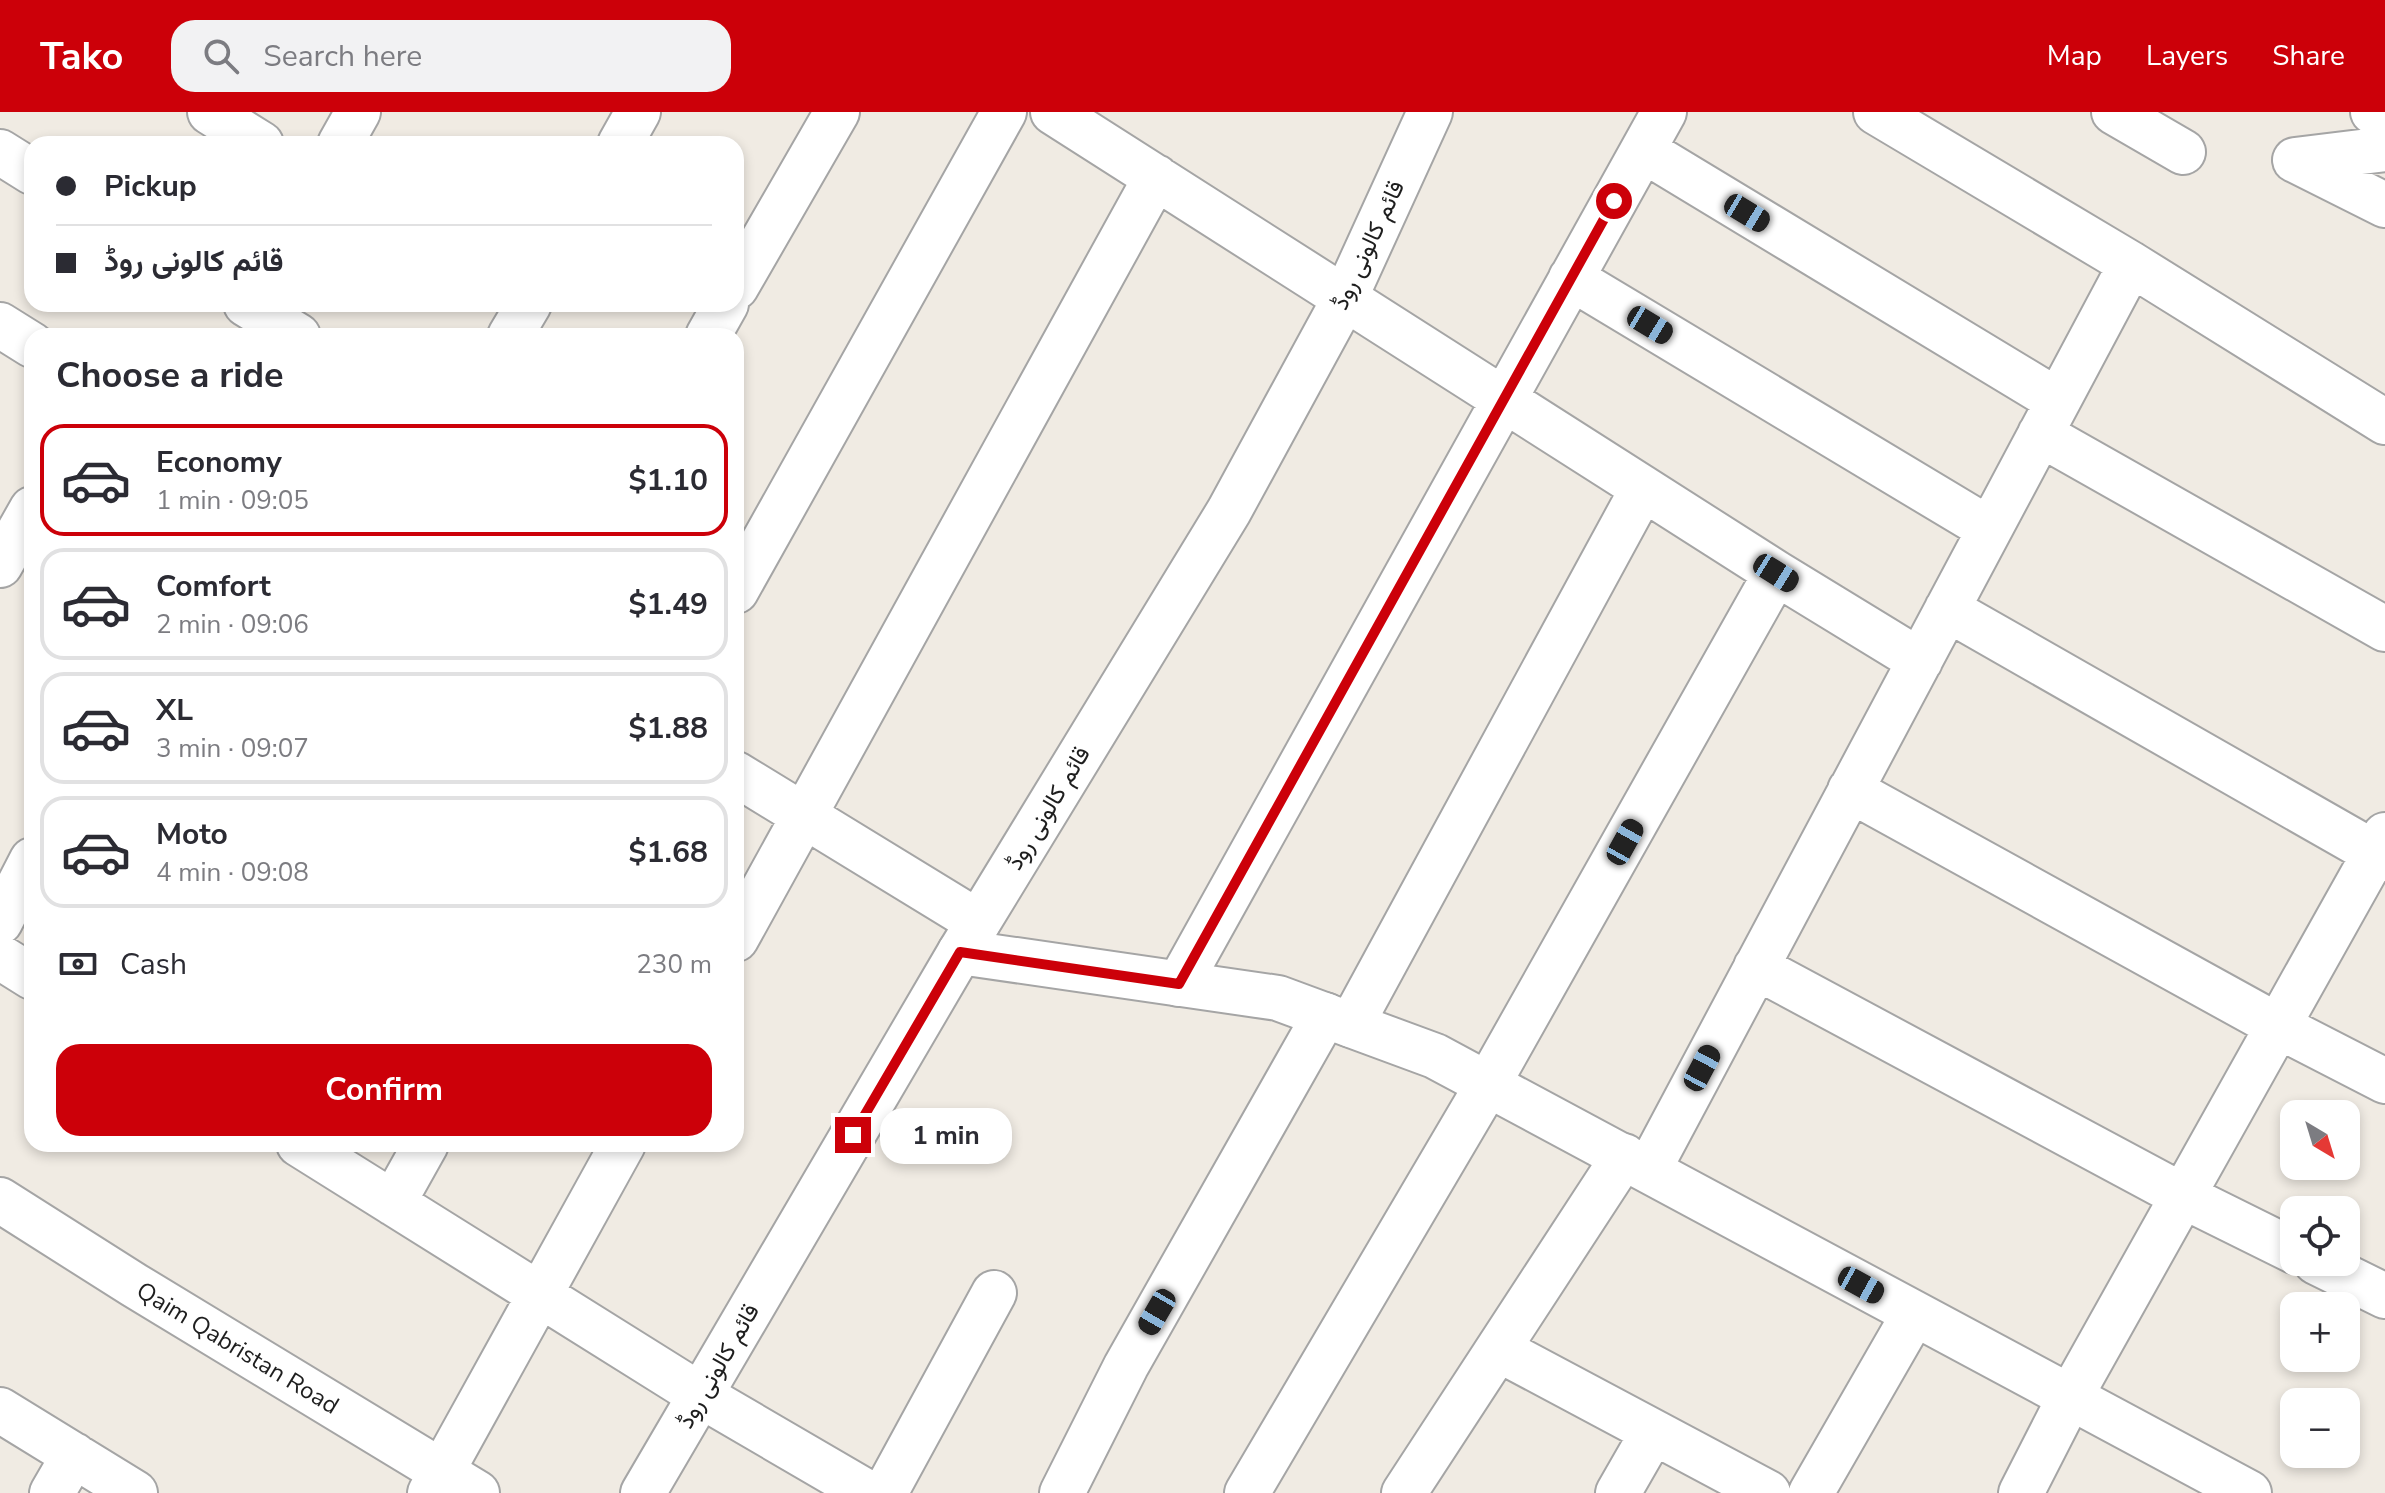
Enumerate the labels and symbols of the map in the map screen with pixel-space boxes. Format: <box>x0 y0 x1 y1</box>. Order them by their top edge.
street label: قائم کالونی روڈ <box>1324 175 1412 315</box>
route start <box>1596 183 1632 219</box>
car <box>1720 190 1774 236</box>
car <box>1623 302 1677 348</box>
car <box>1749 550 1803 596</box>
street label: قائم کالونی روڈ <box>998 740 1098 876</box>
car <box>1603 815 1647 869</box>
car <box>1680 1041 1724 1095</box>
north arrow <box>2280 1100 2360 1180</box>
callout: 1 min <box>881 1107 1013 1163</box>
route end <box>835 1117 871 1153</box>
car <box>1834 1263 1888 1307</box>
street label: Qaim Qabristan Road <box>131 1274 345 1421</box>
car <box>1135 1285 1179 1339</box>
street label: قائم کالونی روڈ <box>669 1298 767 1434</box>

